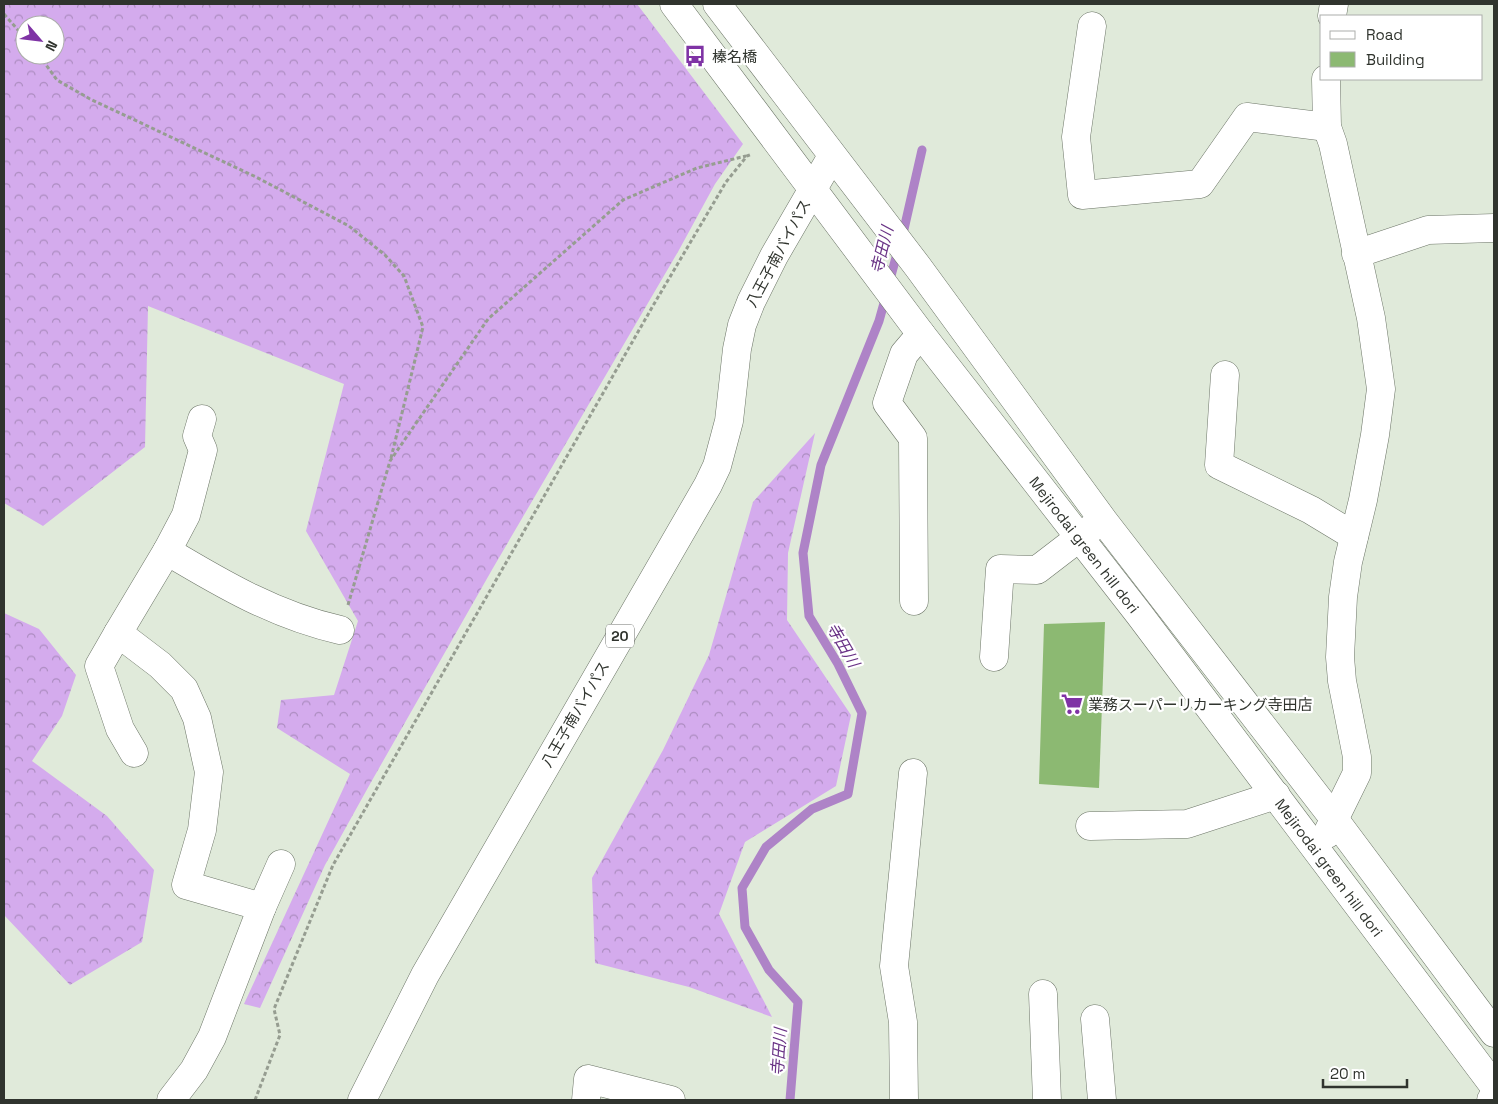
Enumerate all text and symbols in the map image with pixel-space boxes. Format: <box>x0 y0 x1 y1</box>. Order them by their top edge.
north arrow <box>15 15 65 65</box>
legend <box>1320 15 1483 80</box>
text: Road <box>1366 25 1403 44</box>
text: N <box>41 38 62 54</box>
bus stop icon: 榛名橋 <box>682 43 708 69</box>
place label: 榛名橋 <box>712 47 757 66</box>
text: Building <box>1366 50 1425 69</box>
street label: 八王子南バイパス <box>742 196 814 310</box>
water label: 寺田川 <box>866 222 898 276</box>
street label: Mejirodai green hill dori <box>1026 472 1144 617</box>
water label: 寺田川 <box>822 619 865 673</box>
road number: 20 <box>606 624 634 648</box>
street label: 八王子南バイパス <box>537 657 613 771</box>
supermarket icon: 業務スーパーリカーキング寺田店 <box>1059 691 1085 717</box>
place label: 業務スーパーリカーキング寺田店 <box>1088 695 1312 714</box>
street label: Mejirodai green hill dori <box>1271 794 1388 940</box>
water label: 寺田川 <box>767 1025 791 1077</box>
scale bar <box>1323 1056 1407 1088</box>
text: 20 m <box>1330 1064 1365 1083</box>

